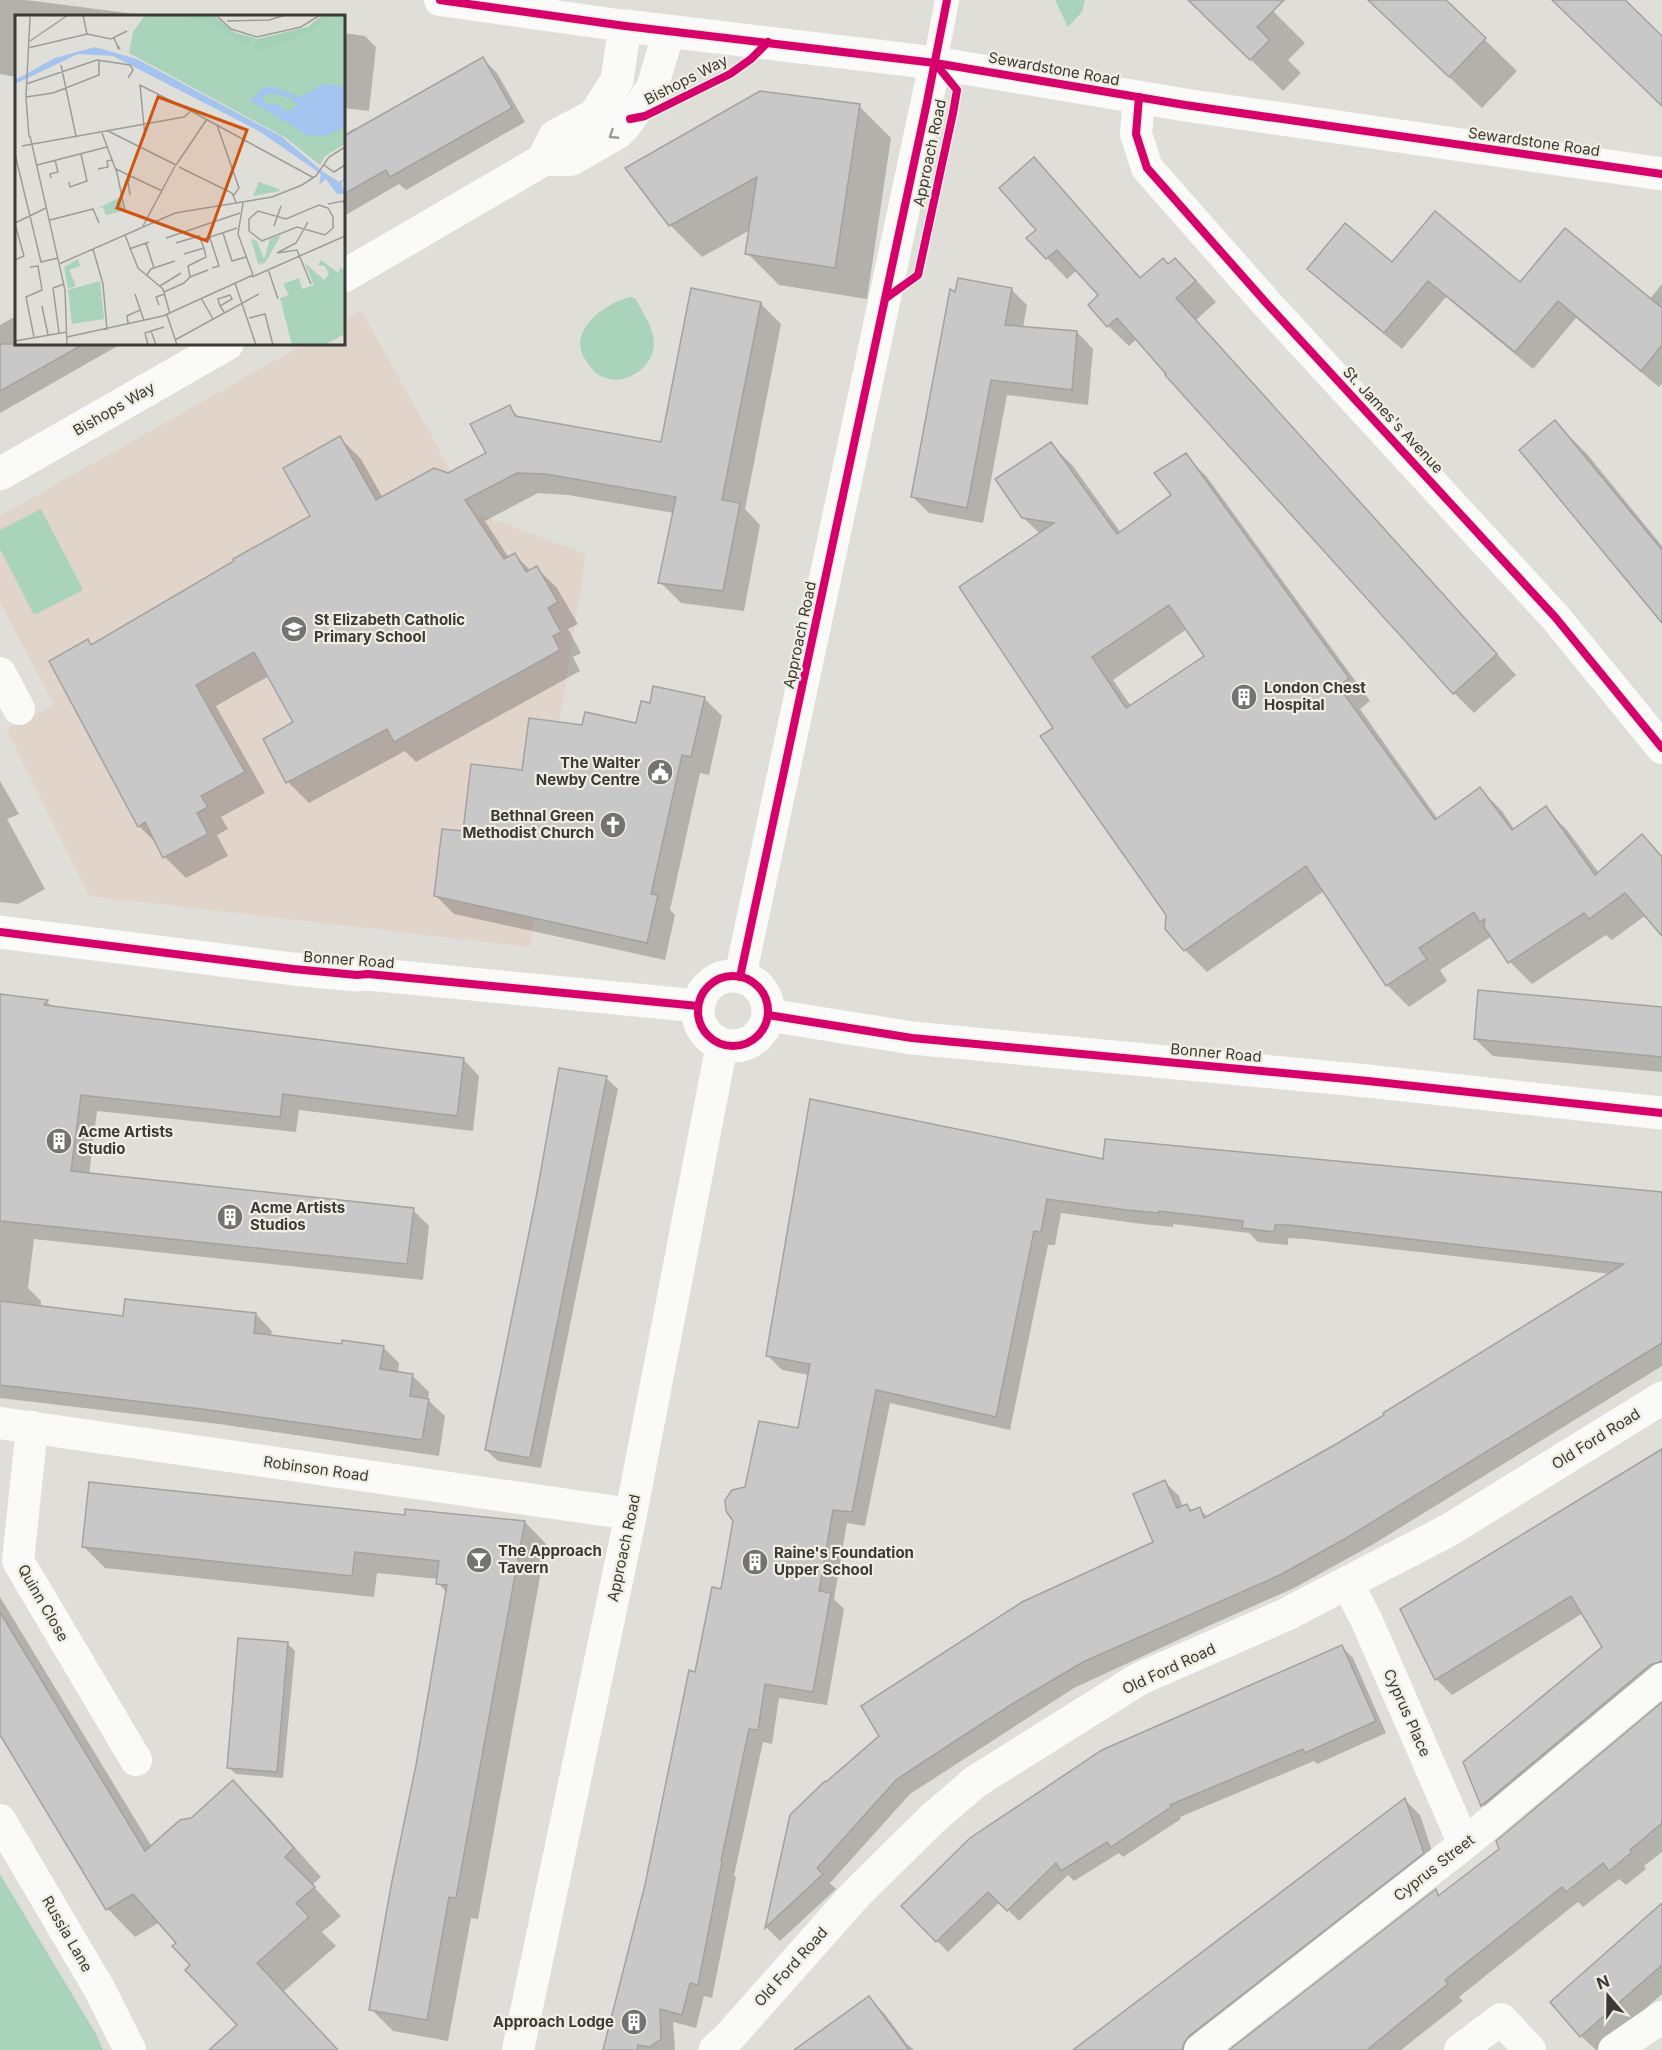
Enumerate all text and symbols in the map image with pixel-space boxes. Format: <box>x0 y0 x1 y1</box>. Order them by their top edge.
inset map <box>15 15 345 345</box>
street label: Sewardstone Road <box>987 48 1121 89</box>
street label: Bishops Way <box>641 50 731 109</box>
street label: Approach Road <box>909 97 950 208</box>
street label: Sewardstone Road <box>1467 123 1601 160</box>
one-way arrow <box>609 128 620 139</box>
street label: St. James's Avenue <box>1339 362 1448 477</box>
street label: Bishops Way <box>70 377 158 440</box>
street label: Approach Road <box>779 579 820 690</box>
place label: St Elizabeth Catholic Primary School <box>314 610 465 646</box>
school or university icon: St Elizabeth Catholic Primary School <box>279 614 309 644</box>
place label: London Chest Hospital <box>1264 678 1366 714</box>
building icon: London Chest Hospital <box>1229 682 1259 712</box>
place label: The Walter Newby Centre <box>536 753 640 789</box>
public building icon: The Walter Newby Centre <box>645 757 675 787</box>
place label: Bethnal Green Methodist Church <box>462 806 594 842</box>
church icon: Bethnal Green Methodist Church <box>598 810 628 840</box>
street label: Bonner Road <box>303 947 395 972</box>
street label: Bonner Road <box>1170 1039 1262 1066</box>
place label: Acme Artists Studio <box>78 1122 173 1158</box>
building icon: Acme Artists Studio <box>44 1126 74 1156</box>
place label: Acme Artists Studios <box>250 1198 345 1234</box>
building icon: Acme Artists Studios <box>215 1202 245 1232</box>
street label: Old Ford Road <box>1548 1404 1643 1473</box>
street label: Robinson Road <box>262 1452 370 1485</box>
street label: Approach Road <box>603 1492 644 1603</box>
place label: The Approach Tavern <box>498 1541 602 1577</box>
place label: Raine's Foundation Upper School <box>774 1543 914 1579</box>
bar icon: The Approach Tavern <box>464 1545 494 1575</box>
building icon: Raine's Foundation Upper School <box>740 1547 770 1577</box>
street label: Quinn Close <box>14 1561 73 1645</box>
street label: Old Ford Road <box>1119 1639 1218 1698</box>
street label: Cyprus Place <box>1380 1666 1435 1760</box>
street label: Cyprus Street <box>1389 1830 1478 1905</box>
street label: Russia Lane <box>38 1892 97 1975</box>
street label: Old Ford Road <box>750 1923 831 2010</box>
north arrow <box>1578 1966 1638 2026</box>
text: N <box>1594 1970 1612 1993</box>
building icon: Approach Lodge <box>619 2007 649 2037</box>
place label: Approach Lodge <box>493 2012 614 2031</box>

